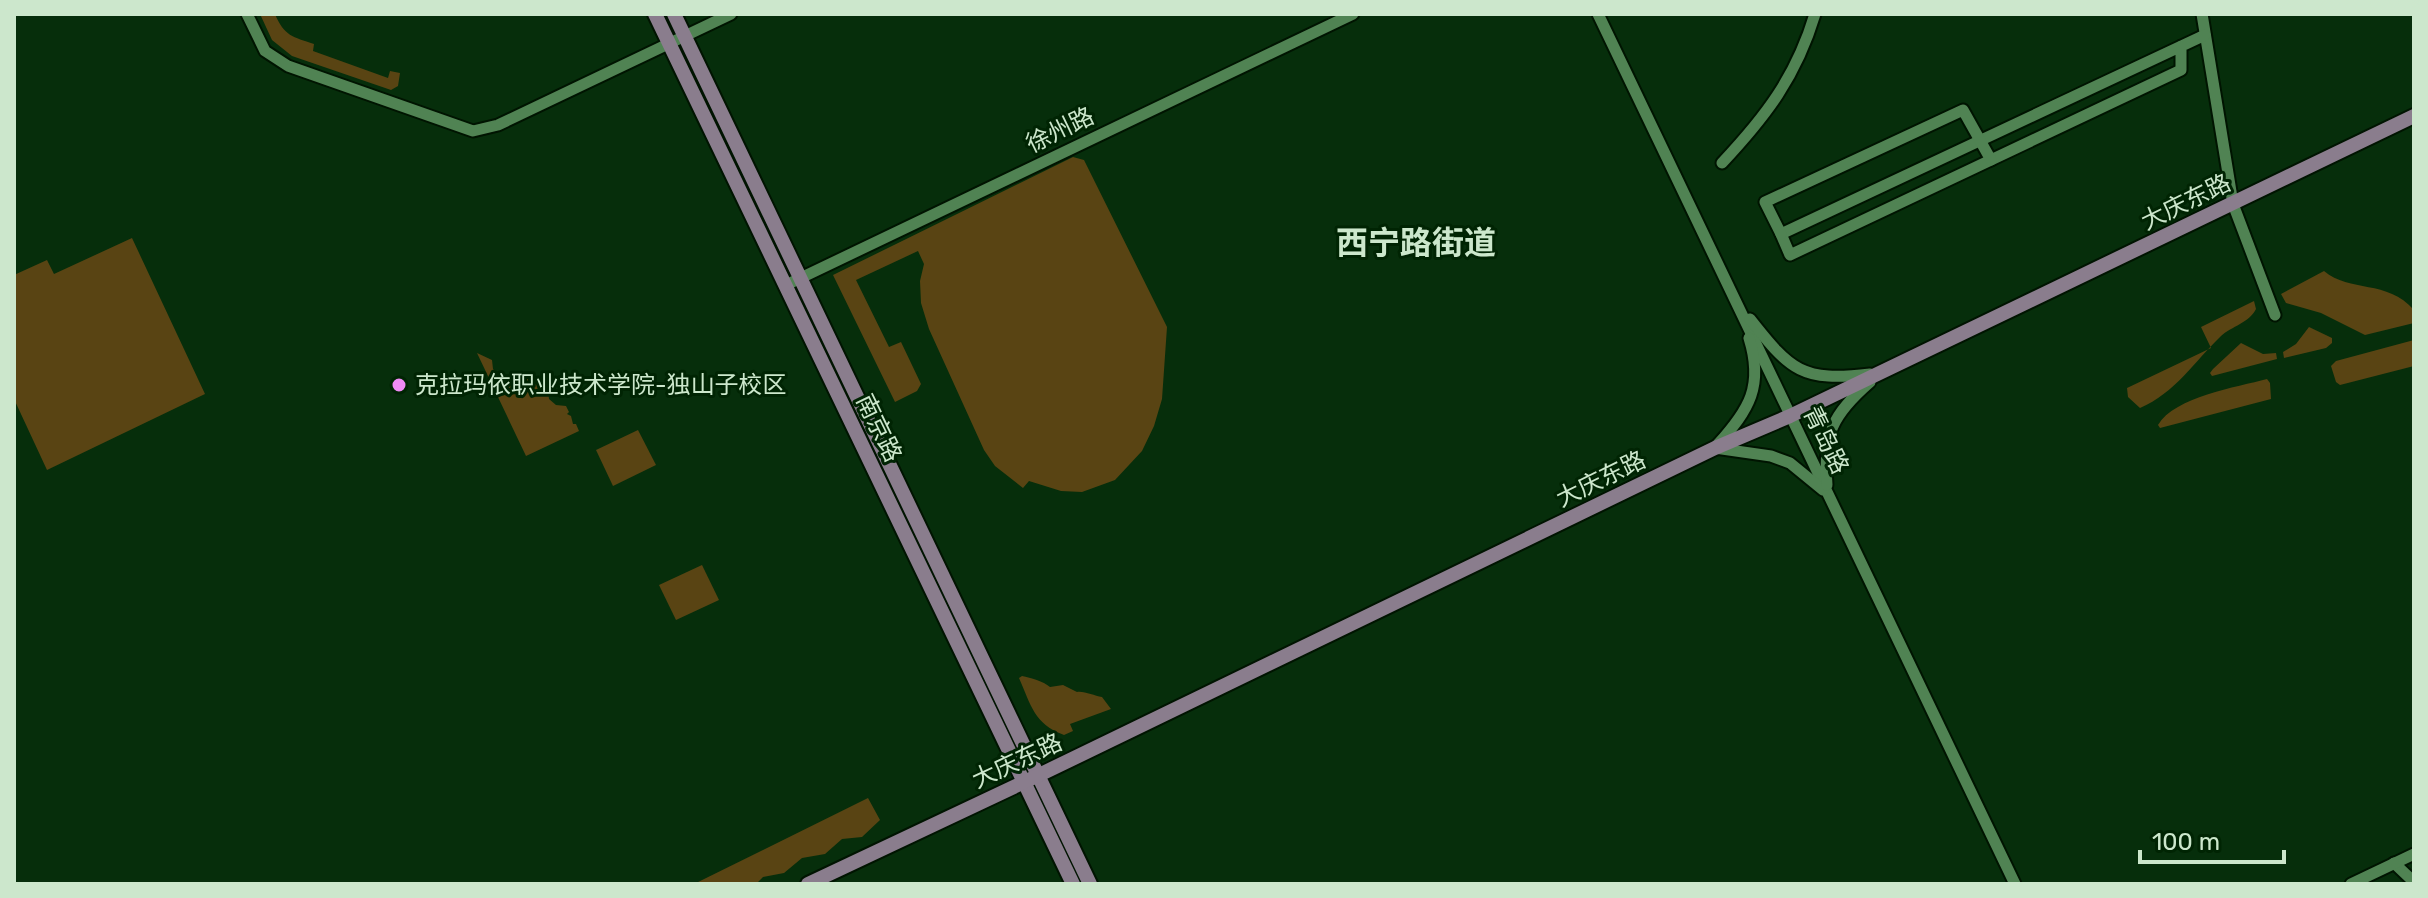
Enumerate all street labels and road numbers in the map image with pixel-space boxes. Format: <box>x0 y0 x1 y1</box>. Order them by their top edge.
street label: 徐州路 <box>1022 102 1098 158</box>
street label: 大庆东路 <box>2137 168 2235 236</box>
street label: 南京路 <box>851 390 907 466</box>
street label: 青岛路 <box>1798 402 1854 478</box>
street label: 大庆东路 <box>1552 445 1650 513</box>
street label: 大庆东路 <box>968 728 1066 794</box>

